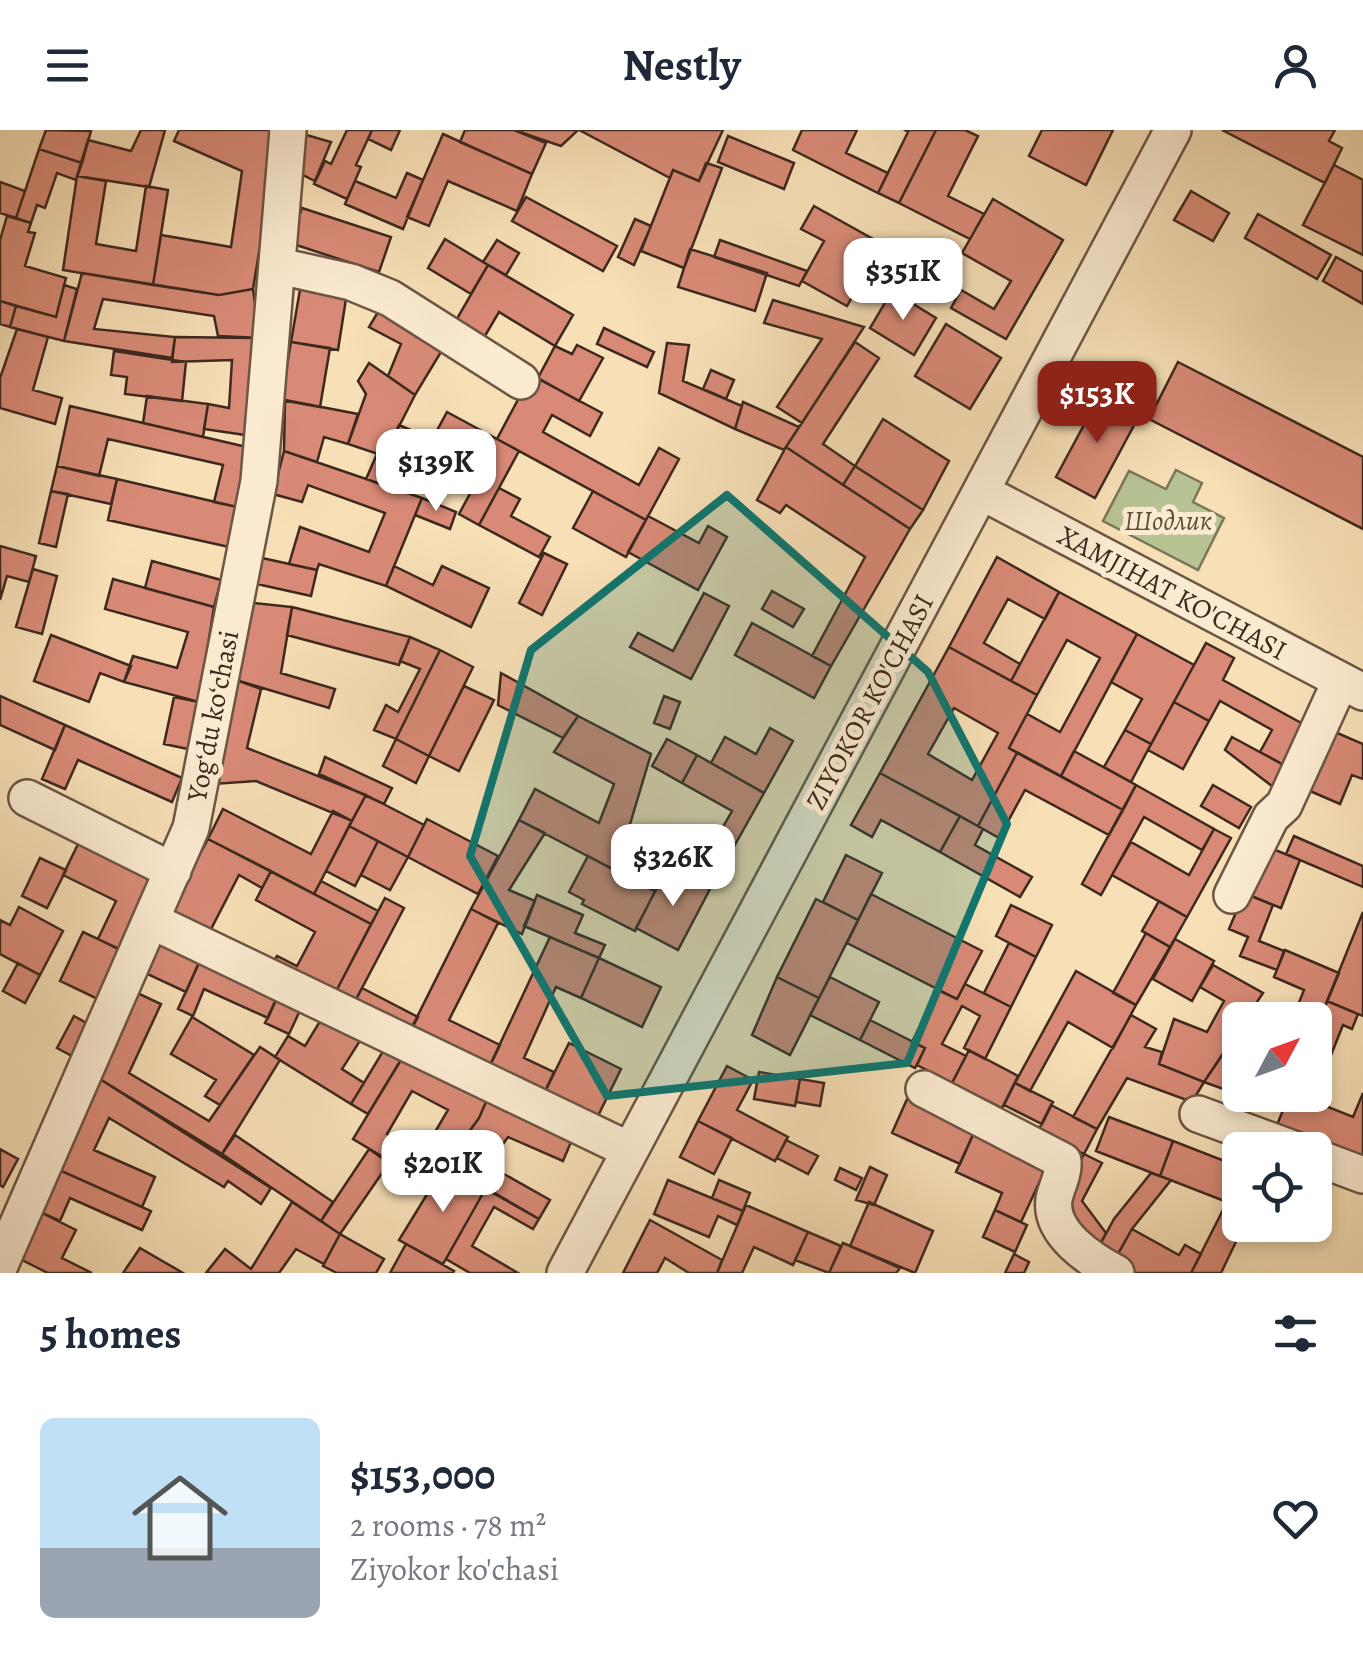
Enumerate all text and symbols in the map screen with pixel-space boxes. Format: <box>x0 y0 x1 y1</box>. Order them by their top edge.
text: Nestly <box>622 34 741 96</box>
icon: menu <box>40 38 95 93</box>
icon: person <box>1268 38 1323 93</box>
pin: $351K <box>833 238 973 323</box>
text: $351K <box>866 248 940 292</box>
pin: $153K <box>1027 361 1167 446</box>
text: $153K <box>1060 371 1134 415</box>
pin: $139K <box>366 429 506 514</box>
text: $139K <box>398 439 474 483</box>
park label: Шодлик <box>1124 502 1212 540</box>
street label: XAMJIHAT KO'CHASI <box>1051 516 1293 670</box>
street label: ZIYOKOR KO'CHASI <box>797 587 943 817</box>
street label: Yogʻdu koʻchasi <box>178 627 248 806</box>
pin: $326K <box>603 824 743 909</box>
text: $326K <box>633 834 713 878</box>
north arrow <box>1222 1002 1332 1112</box>
map controls <box>1222 1002 1332 1242</box>
pin: $201K <box>373 1130 513 1215</box>
button: locate <box>1222 1132 1332 1242</box>
text: $201K <box>404 1140 482 1184</box>
text: 5 homes <box>40 1305 181 1362</box>
icon: filters <box>1268 1306 1323 1361</box>
text: $153,000 <box>350 1446 495 1503</box>
icon: home <box>120 1458 240 1578</box>
icon: heart <box>1268 1491 1323 1546</box>
text: 2 rooms · 78 m² <box>350 1503 546 1547</box>
text: Ziyokor ko'chasi <box>350 1547 559 1591</box>

